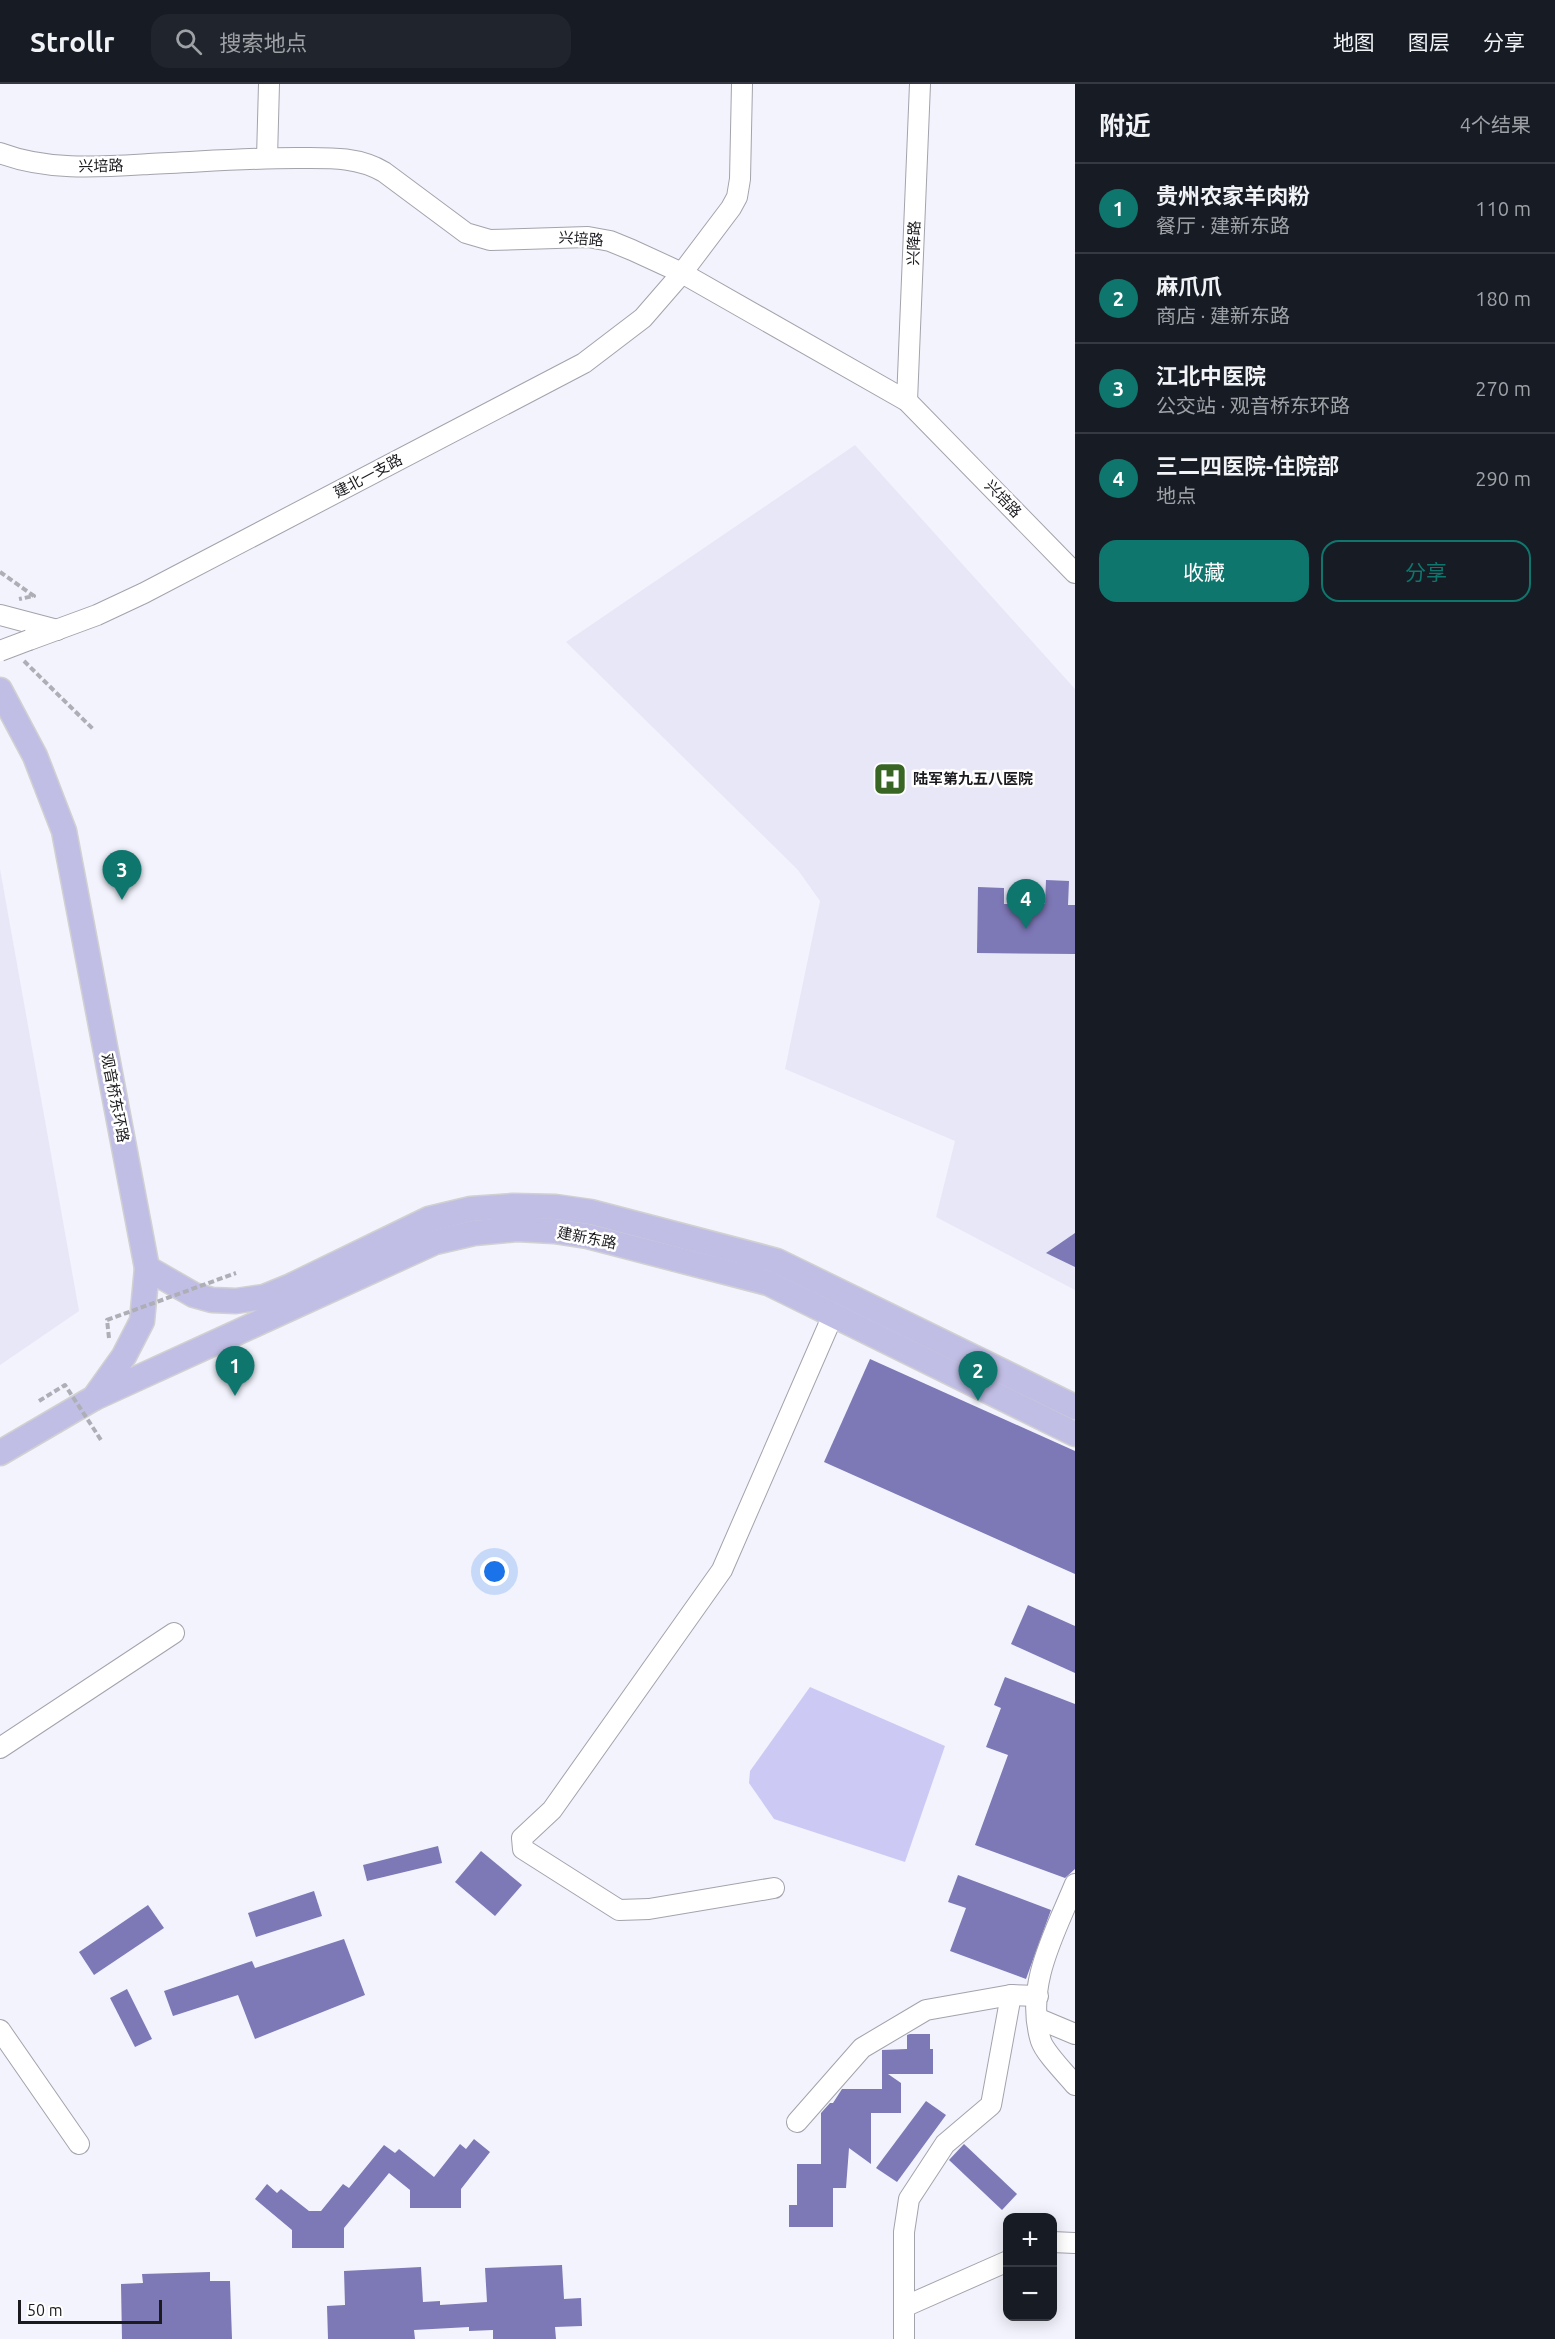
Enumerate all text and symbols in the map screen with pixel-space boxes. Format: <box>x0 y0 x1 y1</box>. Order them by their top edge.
search box <box>151 14 571 68</box>
icon: search <box>172 25 205 58</box>
text: Strollr <box>30 26 115 57</box>
text: 搜索地点 <box>220 30 308 55</box>
text: 地图 <box>1333 30 1375 54</box>
text: 图层 <box>1408 30 1450 54</box>
text: 分享 <box>1483 30 1525 54</box>
text: 附近 <box>1099 111 1151 140</box>
text: 4个结果 <box>1460 113 1531 136</box>
street label: 兴培路 <box>78 157 124 174</box>
text: 贵州农家羊肉粉 <box>1156 183 1310 208</box>
text: 1 <box>1113 197 1124 220</box>
text: 110 m <box>1475 197 1531 220</box>
text: 餐厅 · 建新东路 <box>1156 214 1290 237</box>
street label: 兴降路 <box>904 220 923 266</box>
street label: 兴培路 <box>558 228 604 249</box>
text: 麻爪爪 <box>1156 273 1222 298</box>
text: 2 <box>1113 287 1124 310</box>
text: 180 m <box>1475 287 1531 310</box>
text: 商店 · 建新东路 <box>1156 304 1290 327</box>
text: 江北中医院 <box>1156 363 1266 388</box>
text: 3 <box>1113 377 1124 400</box>
text: 270 m <box>1475 377 1531 400</box>
text: 公交站 · 观音桥东环路 <box>1156 394 1350 417</box>
street label: 建北一支路 <box>331 450 405 501</box>
text: 三二四医院-住院部 <box>1156 453 1339 478</box>
text: 4 <box>1113 467 1124 490</box>
text: 290 m <box>1475 467 1531 490</box>
street label: 兴培路 <box>982 477 1025 521</box>
text: 地点 <box>1156 484 1196 507</box>
button: 收藏 <box>1099 540 1309 602</box>
button: 分享 <box>1321 540 1531 602</box>
hospital icon: 陆军第九五八医院 <box>872 761 908 797</box>
place label: 陆军第九五八医院 <box>913 770 1033 787</box>
pin: 3 <box>102 850 142 900</box>
pin: 4 <box>1006 880 1046 929</box>
street label: 观音桥东环路 <box>99 1052 132 1144</box>
street label: 建新东路 <box>556 1223 618 1252</box>
pin: 1 <box>216 1346 254 1396</box>
pin: 2 <box>958 1352 998 1401</box>
your location <box>480 1557 509 1586</box>
map controls <box>1003 2213 1057 2321</box>
button: + <box>1003 2213 1057 2267</box>
button: − <box>1003 2267 1057 2321</box>
scale bar <box>18 2297 162 2324</box>
text: 50 m <box>27 2301 63 2319</box>

